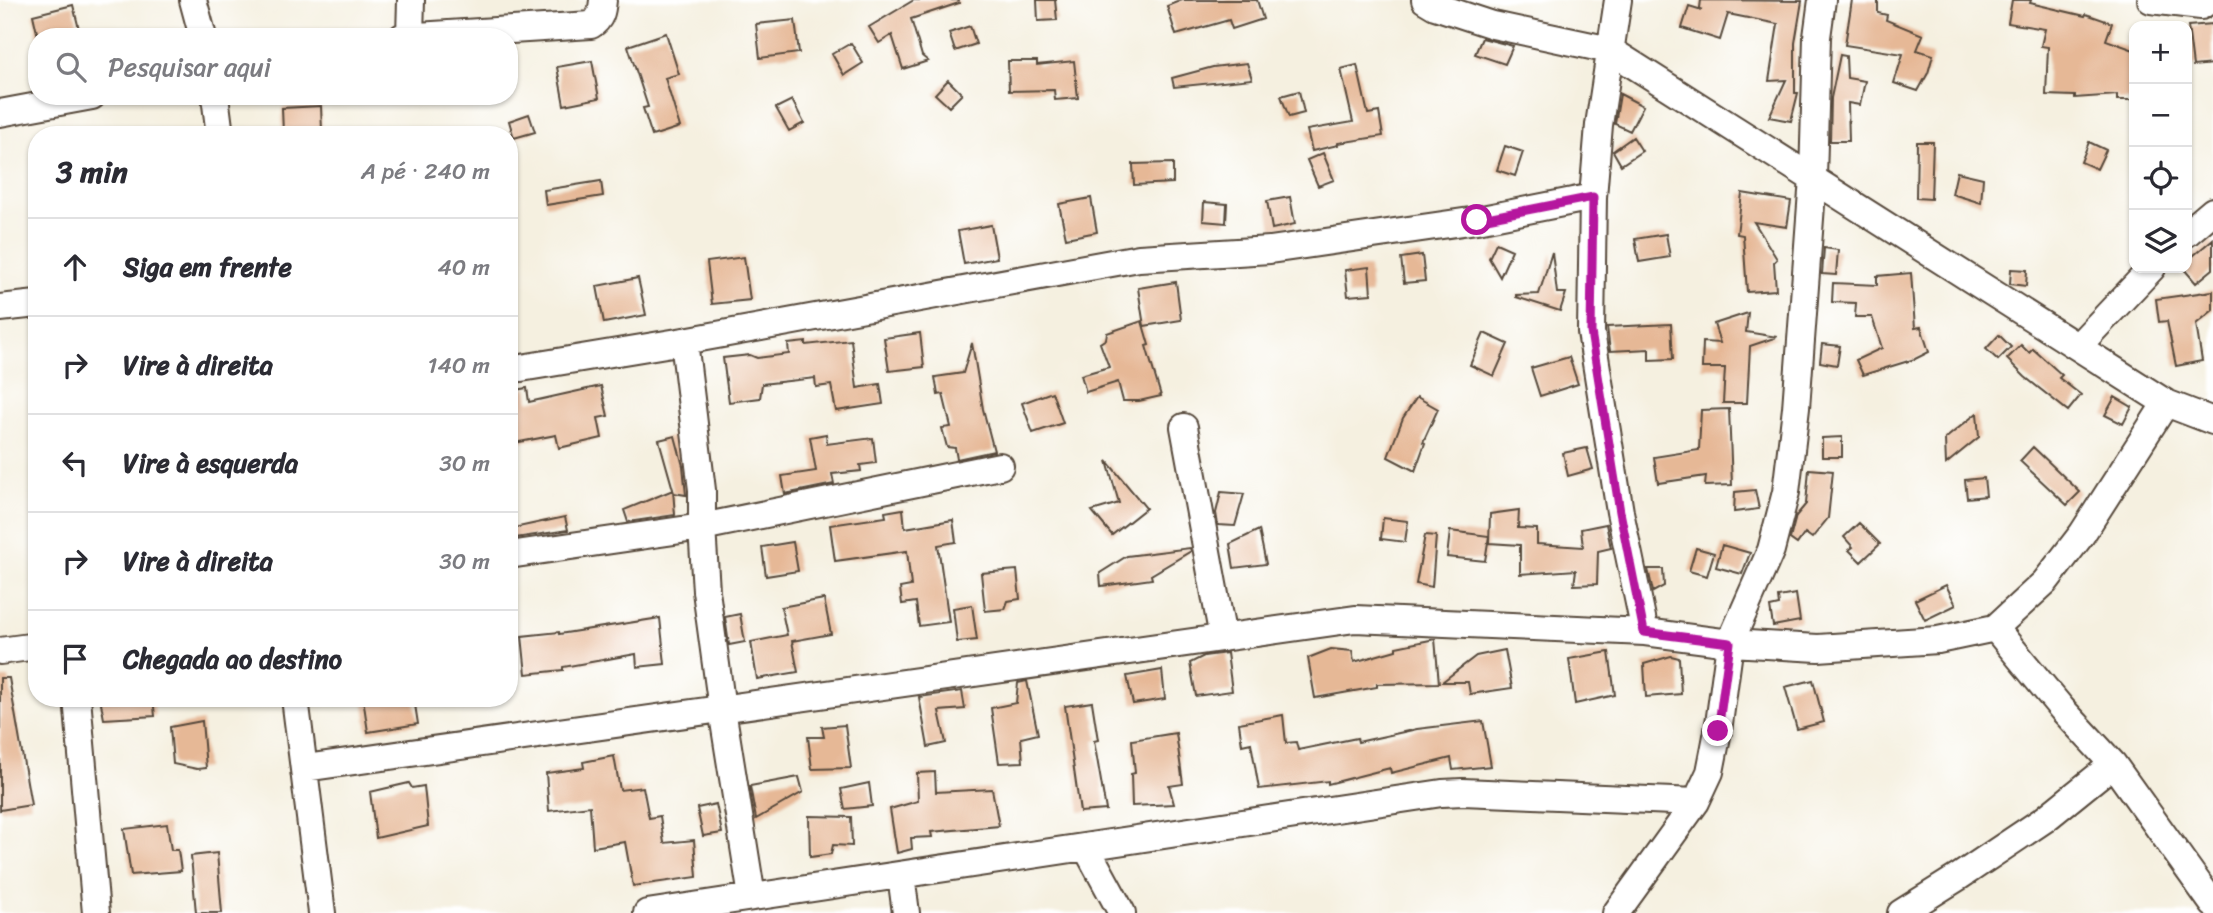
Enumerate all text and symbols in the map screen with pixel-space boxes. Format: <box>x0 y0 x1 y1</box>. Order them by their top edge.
map controls <box>2129 21 2192 273</box>
button: + <box>2129 21 2192 84</box>
search box <box>28 28 518 105</box>
text: Pesquisar aqui <box>108 44 271 90</box>
icon: search <box>52 48 90 86</box>
button: − <box>2129 84 2192 147</box>
text: 3 min <box>56 145 128 199</box>
button: locate <box>2129 147 2192 210</box>
text: A pé · 240 m <box>361 151 490 192</box>
route start <box>1461 204 1492 235</box>
button: layers <box>2129 210 2192 273</box>
text: Siga em frente <box>123 244 292 290</box>
text: 40 m <box>437 247 490 288</box>
icon: ahead <box>56 248 94 286</box>
text: Vire à direita <box>123 342 273 388</box>
text: 140 m <box>428 345 490 386</box>
icon: right <box>56 346 94 384</box>
text: Vire à esquerda <box>123 440 298 486</box>
text: 30 m <box>439 443 490 484</box>
icon: left <box>56 444 94 482</box>
text: Vire à direita <box>123 538 273 584</box>
text: 30 m <box>439 541 490 582</box>
icon: right <box>56 542 94 580</box>
text: Chegada ao destino <box>123 636 342 682</box>
icon: arrive <box>56 640 94 678</box>
route end <box>1702 715 1733 746</box>

